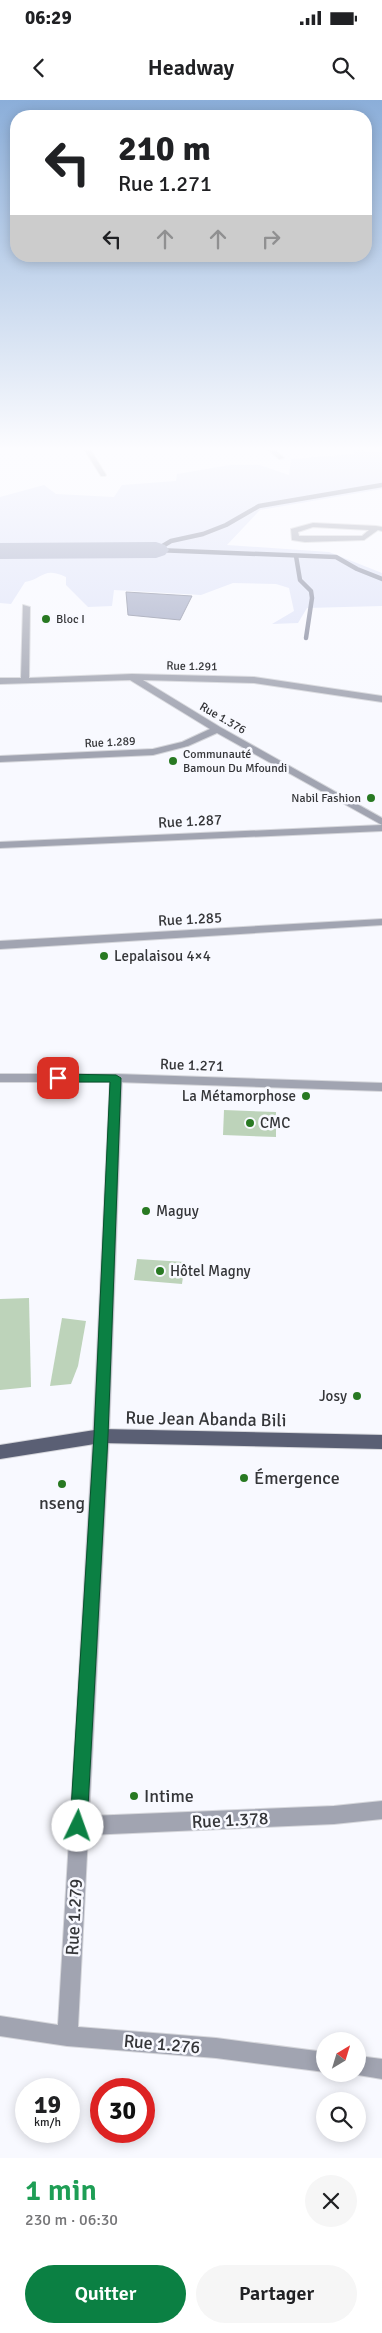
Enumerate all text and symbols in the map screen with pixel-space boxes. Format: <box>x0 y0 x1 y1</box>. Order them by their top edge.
text: 06:29 <box>25 6 72 30</box>
icon: back <box>25 54 53 82</box>
text: Headway <box>148 54 234 81</box>
icon: search <box>329 54 357 82</box>
text: 210 m <box>118 127 211 170</box>
icon: left <box>35 130 100 195</box>
text: Rue 1.271 <box>118 170 212 197</box>
icon: left <box>98 225 126 253</box>
icon: ahead <box>151 225 179 253</box>
icon: ahead <box>204 225 232 253</box>
icon: right <box>257 225 285 253</box>
place label: Bloc I <box>56 612 85 627</box>
marker: Bloc I <box>40 613 52 625</box>
street label: Rue 1.291 <box>166 659 218 674</box>
street label: Rue 1.376 <box>197 699 249 738</box>
street label: Rue 1.289 <box>84 734 136 751</box>
place label: Communauté Bamoun Du Mfoundi <box>183 747 287 776</box>
marker: Communauté Bamoun Du Mfoundi <box>167 755 179 767</box>
place label: Nabil Fashion <box>291 791 361 806</box>
marker: Nabil Fashion <box>365 792 377 804</box>
street label: Rue 1.287 <box>158 810 222 832</box>
street label: Rue 1.285 <box>158 908 222 930</box>
place label: Lepalaisou 4×4 <box>114 947 211 965</box>
marker: Lepalaisou 4×4 <box>98 950 110 962</box>
street label: Rue 1.271 <box>160 1055 224 1075</box>
pin <box>37 1057 79 1099</box>
icon: arrive <box>44 1064 72 1092</box>
place label: La Métamorphose <box>182 1087 296 1105</box>
marker: La Métamorphose <box>300 1090 312 1102</box>
place label: CMC <box>260 1114 290 1132</box>
marker: CMC <box>244 1117 256 1129</box>
place label: Maguy <box>156 1202 199 1220</box>
marker: Maguy <box>140 1205 152 1217</box>
place label: Hôtel Magny <box>170 1262 251 1280</box>
marker: Hôtel Magny <box>154 1265 166 1277</box>
place label: Josy <box>319 1387 347 1405</box>
marker: Josy <box>351 1390 363 1402</box>
street label: Rue Jean Abanda Bili <box>125 1407 287 1431</box>
place label: Émergence <box>254 1467 340 1489</box>
marker: Émergence <box>238 1472 250 1484</box>
marker: nseng <box>56 1478 68 1490</box>
place label: nseng <box>39 1492 85 1514</box>
place label: Intime <box>144 1785 194 1807</box>
marker: Intime <box>128 1790 140 1802</box>
position arrow <box>51 1799 103 1851</box>
street label: Rue 1.378 <box>191 1807 269 1833</box>
street label: Rue 1.279 <box>61 1878 87 1956</box>
street label: Rue 1.276 <box>123 2030 201 2058</box>
north arrow <box>316 2032 366 2082</box>
map controls <box>316 2032 366 2142</box>
speed limit sign: 30 <box>90 2078 155 2143</box>
text: 19 <box>34 2089 61 2120</box>
button: search <box>316 2092 366 2142</box>
text: km/h <box>34 2115 61 2130</box>
text: 1 min <box>25 2172 97 2209</box>
button: close <box>305 2175 357 2227</box>
text: 230 m · 06:30 <box>25 2210 118 2230</box>
button: Quitter <box>25 2265 186 2323</box>
button: Partager <box>196 2265 357 2323</box>

